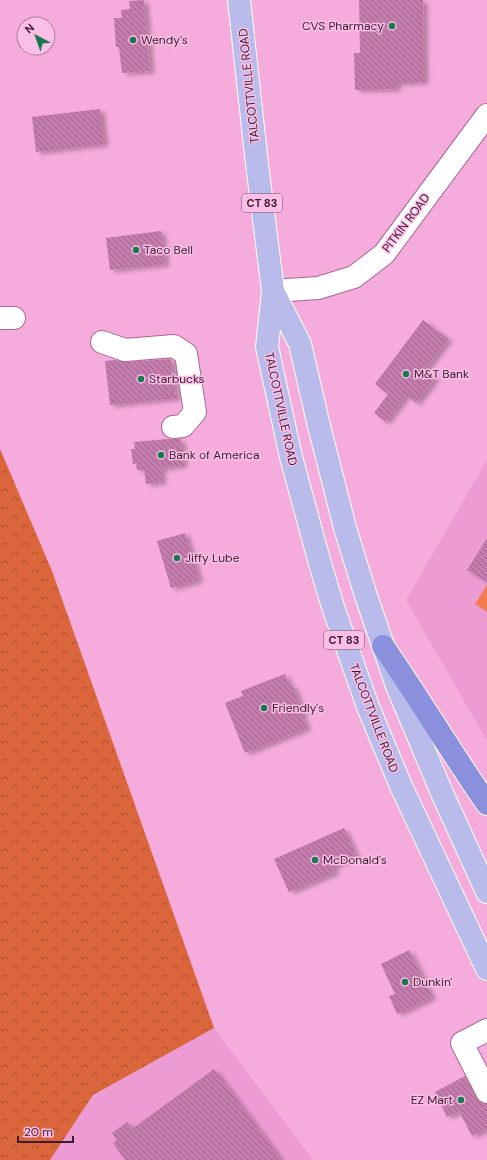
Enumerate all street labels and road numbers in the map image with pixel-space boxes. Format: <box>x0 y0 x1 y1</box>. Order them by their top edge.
street label: TALCOTTVILLE ROAD <box>235 28 263 144</box>
street label: PITKIN ROAD <box>379 190 433 256</box>
road number: CT 83 <box>242 194 282 212</box>
street label: TALCOTTVILLE ROAD <box>261 351 301 467</box>
road number: CT 83 <box>324 631 364 649</box>
street label: TALCOTTVILLE ROAD <box>346 661 402 775</box>

